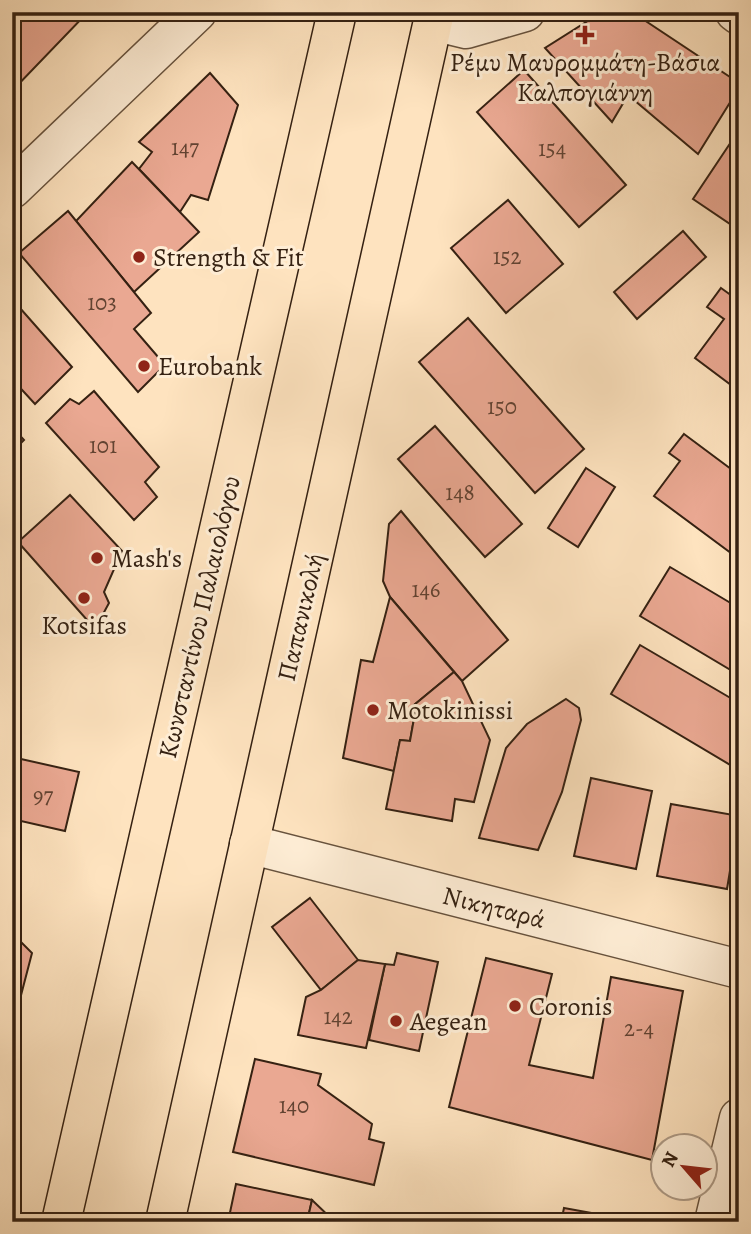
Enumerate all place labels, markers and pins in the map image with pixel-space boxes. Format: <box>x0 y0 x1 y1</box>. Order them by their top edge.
marker: Ρέμυ Μαυρομμάτη-Βάσια Καλπογιάννη <box>577 27 593 43</box>
place label: Ρέμυ Μαυρομμάτη-Βάσια Καλπογιάννη <box>450 45 720 110</box>
place label: Strength & Fit <box>153 240 304 275</box>
marker: Strength & Fit <box>131 249 147 265</box>
place label: Eurobank <box>158 349 262 384</box>
marker: Eurobank <box>136 358 152 374</box>
place label: Mash's <box>111 541 182 576</box>
marker: Mash's <box>89 550 105 566</box>
marker: Kotsifas <box>76 590 92 606</box>
place label: Kotsifas <box>41 608 127 643</box>
place label: Motokinissi <box>387 693 513 728</box>
marker: Motokinissi <box>365 702 381 718</box>
place label: Coronis <box>529 989 612 1024</box>
marker: Coronis <box>507 998 523 1014</box>
place label: Aegean <box>409 1004 487 1039</box>
marker: Aegean <box>388 1013 404 1029</box>

